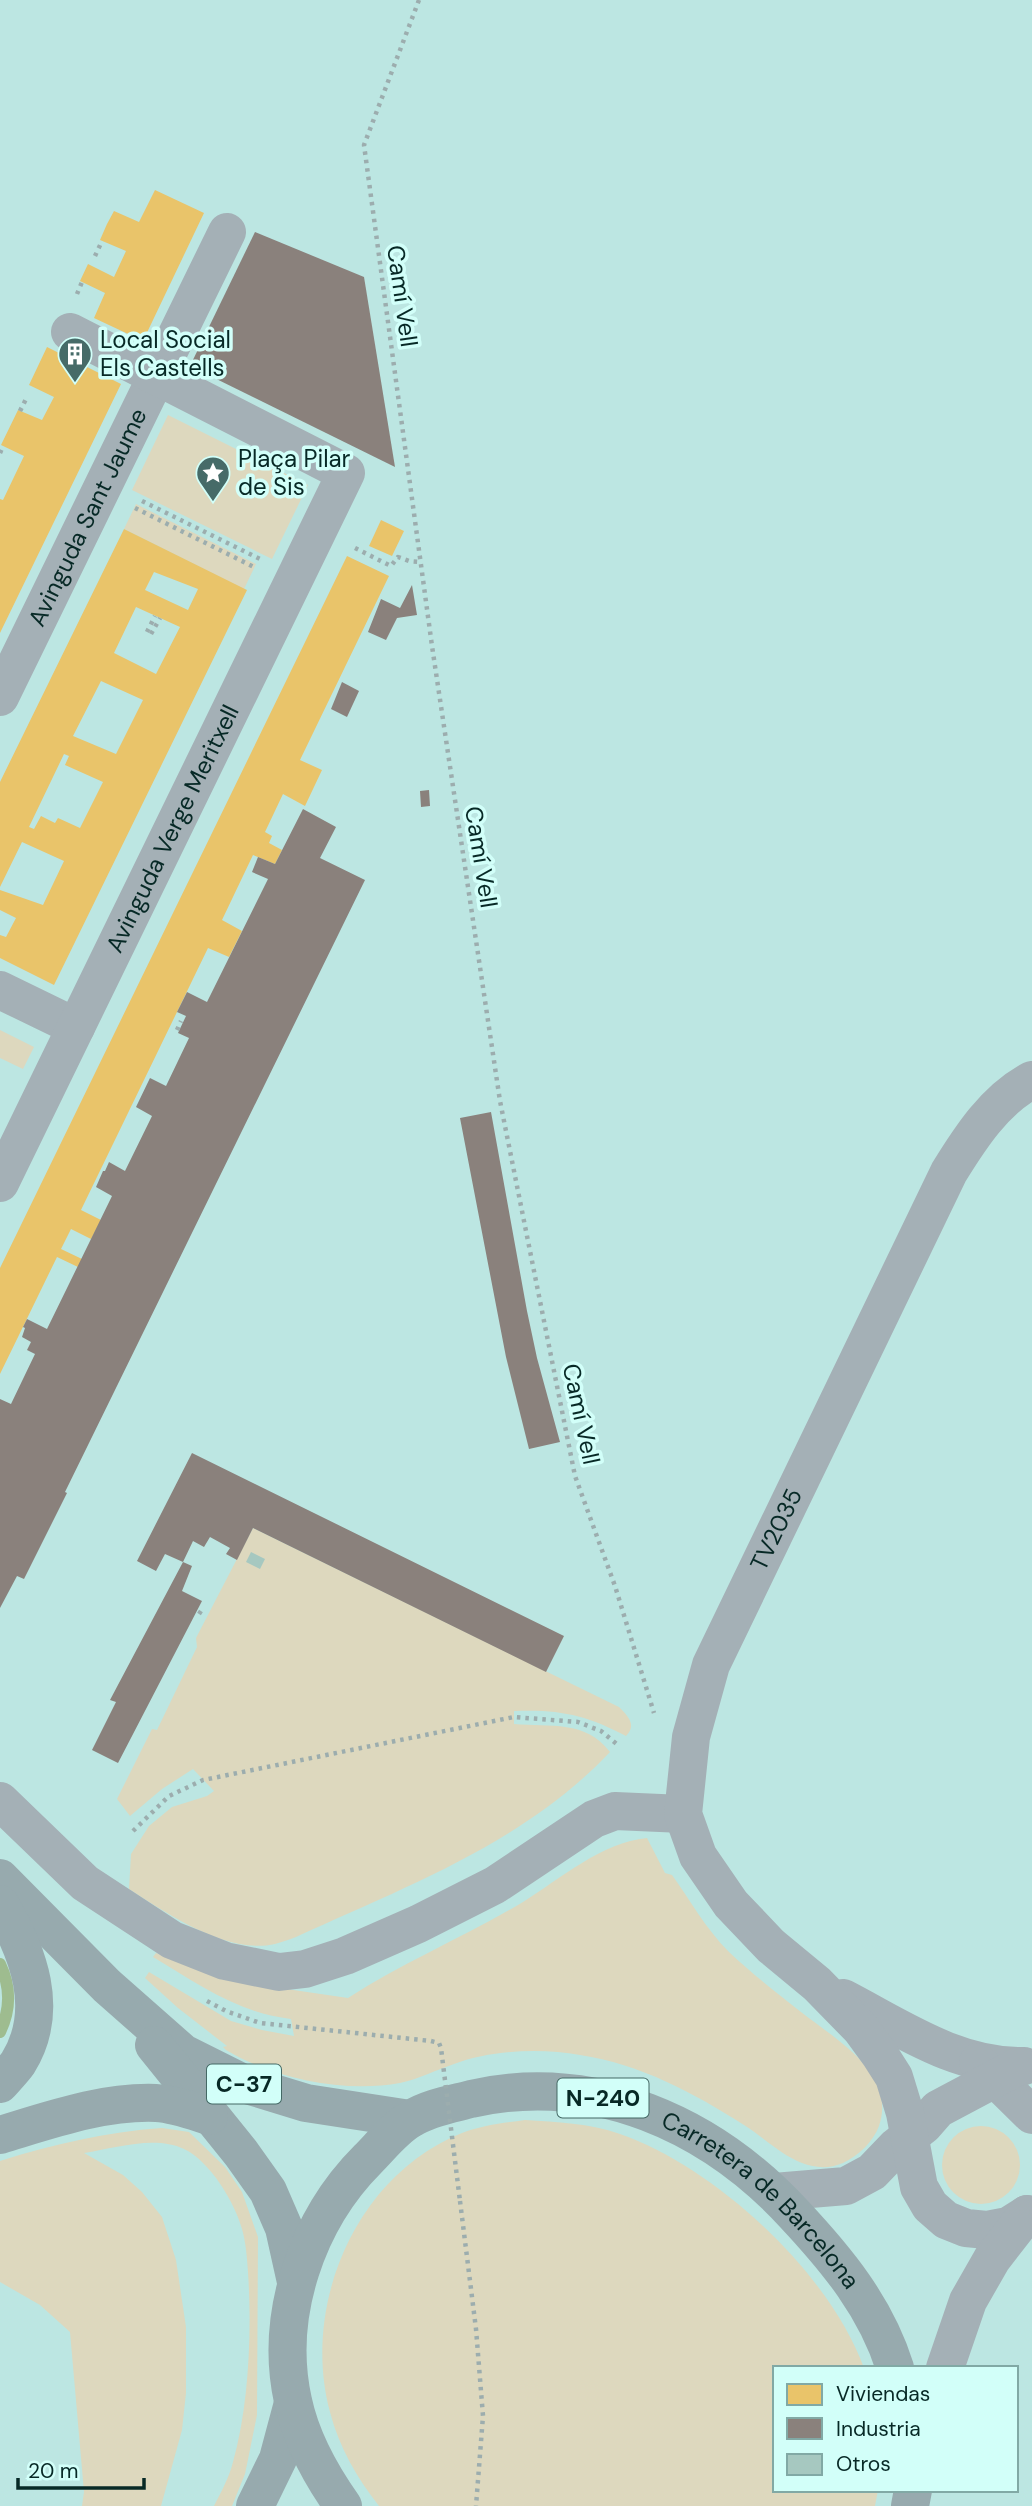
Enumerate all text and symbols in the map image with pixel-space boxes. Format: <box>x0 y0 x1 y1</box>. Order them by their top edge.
street label: Camí Vell <box>380 243 425 349</box>
place label: Local Social Els Castells <box>100 324 231 383</box>
building icon: Local Social Els Castells <box>56 335 94 384</box>
street label: Avinguda Sant Jaume <box>21 403 154 631</box>
place label: Plaça Pilar de Sis <box>238 443 351 502</box>
place icon: Plaça Pilar de Sis <box>194 454 232 503</box>
street label: Avinguda Verge Meritxell <box>99 700 246 958</box>
street label: Camí Vell <box>458 804 505 910</box>
street label: Camí Vell <box>556 1361 607 1467</box>
street label: TV2035 <box>743 1483 809 1576</box>
road number: C-37 <box>207 2064 281 2104</box>
road number: N-240 <box>558 2078 648 2118</box>
street label: Carretera de Barcelona <box>657 2104 867 2295</box>
legend <box>773 2366 1018 2492</box>
text: Viviendas <box>836 2380 930 2408</box>
text: Industria <box>836 2415 921 2443</box>
scale bar <box>18 2446 144 2490</box>
text: Otros <box>836 2450 891 2478</box>
text: 20 m <box>28 2457 79 2485</box>

